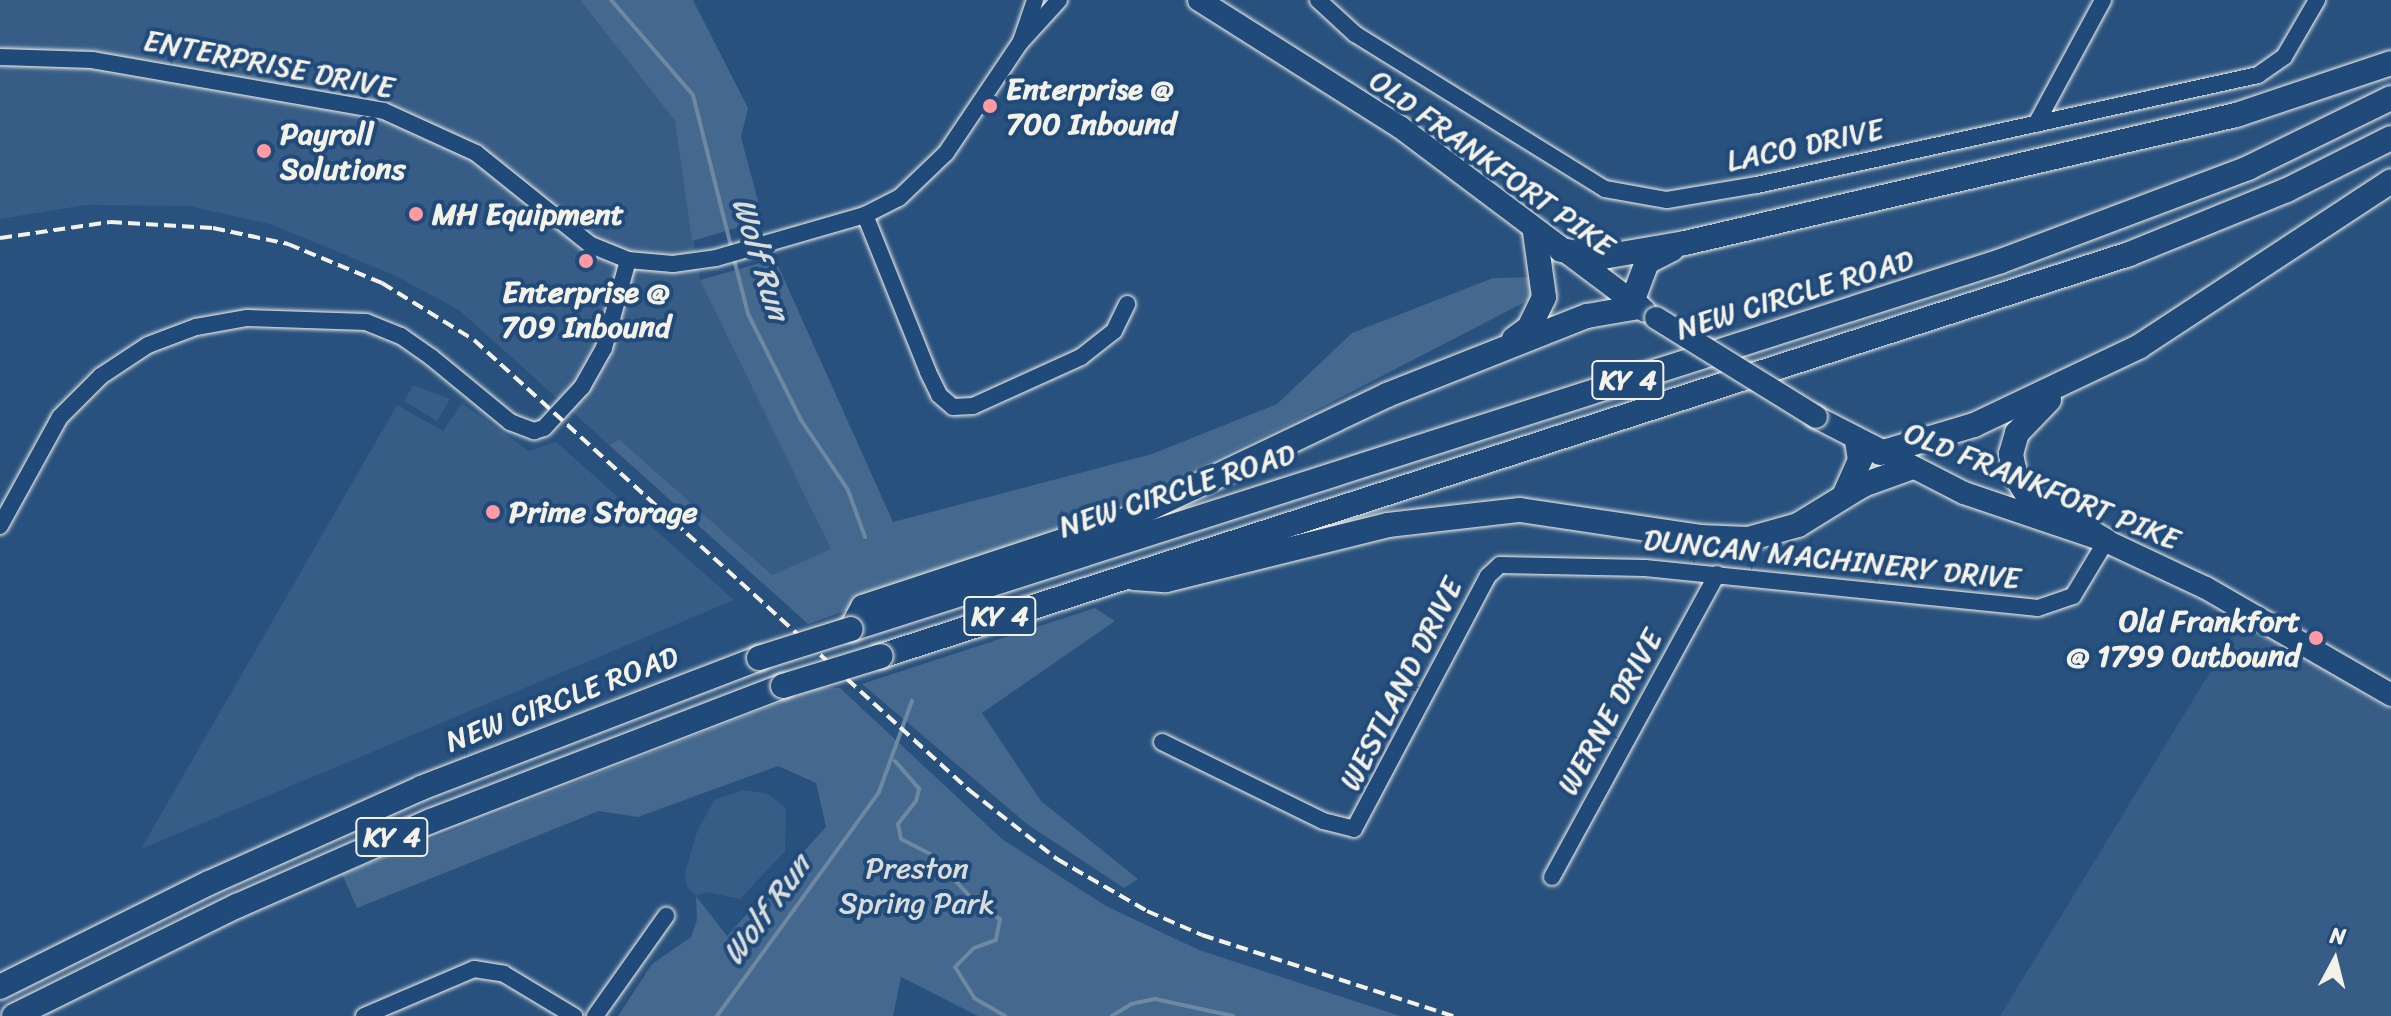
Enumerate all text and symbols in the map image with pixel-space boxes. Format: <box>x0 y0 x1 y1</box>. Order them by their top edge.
street label: ENTERPRISE DRIVE <box>140 22 398 106</box>
street label: OLD FRANKFORT PIKE <box>1362 62 1622 264</box>
place label: Enterprise @ 700 Inbound <box>1006 71 1176 142</box>
marker: Enterprise @ 700 Inbound <box>981 97 999 115</box>
street label: LACO DRIVE <box>1722 111 1888 179</box>
place label: Payroll Solutions <box>280 116 405 186</box>
marker: Payroll Solutions <box>255 142 273 160</box>
water label: Wolf Run <box>723 193 797 325</box>
place label: MH Equipment <box>432 196 624 232</box>
marker: MH Equipment <box>407 205 425 223</box>
street label: NEW CIRCLE ROAD <box>1671 240 1919 348</box>
marker: Enterprise @ 709 Inbound <box>577 252 595 270</box>
place label: Enterprise @ 709 Inbound <box>501 274 671 344</box>
road number: KY 4 <box>1590 356 1666 404</box>
street label: OLD FRANKFORT PIKE <box>1898 414 2186 558</box>
street label: NEW CIRCLE ROAD <box>1053 434 1301 546</box>
place label: Prime Storage <box>509 494 698 530</box>
marker: Prime Storage <box>484 503 502 521</box>
street label: DUNCAN MACHINERY DRIVE <box>1641 521 2023 597</box>
street label: WESTLAND DRIVE <box>1331 571 1471 797</box>
road number: KY 4 <box>962 592 1038 640</box>
place label: Old Frankfort @ 1799 Outbound <box>2066 603 2300 674</box>
street label: WERNE DRIVE <box>1549 622 1671 802</box>
marker: Old Frankfort @ 1799 Outbound <box>2307 629 2325 647</box>
street label: NEW CIRCLE ROAD <box>439 638 685 760</box>
road number: KY 4 <box>354 813 430 861</box>
water label: Wolf Run <box>714 848 820 972</box>
park label: Preston Spring Park <box>839 850 995 920</box>
text: N <box>2328 915 2348 956</box>
north arrow <box>2295 920 2375 1000</box>

